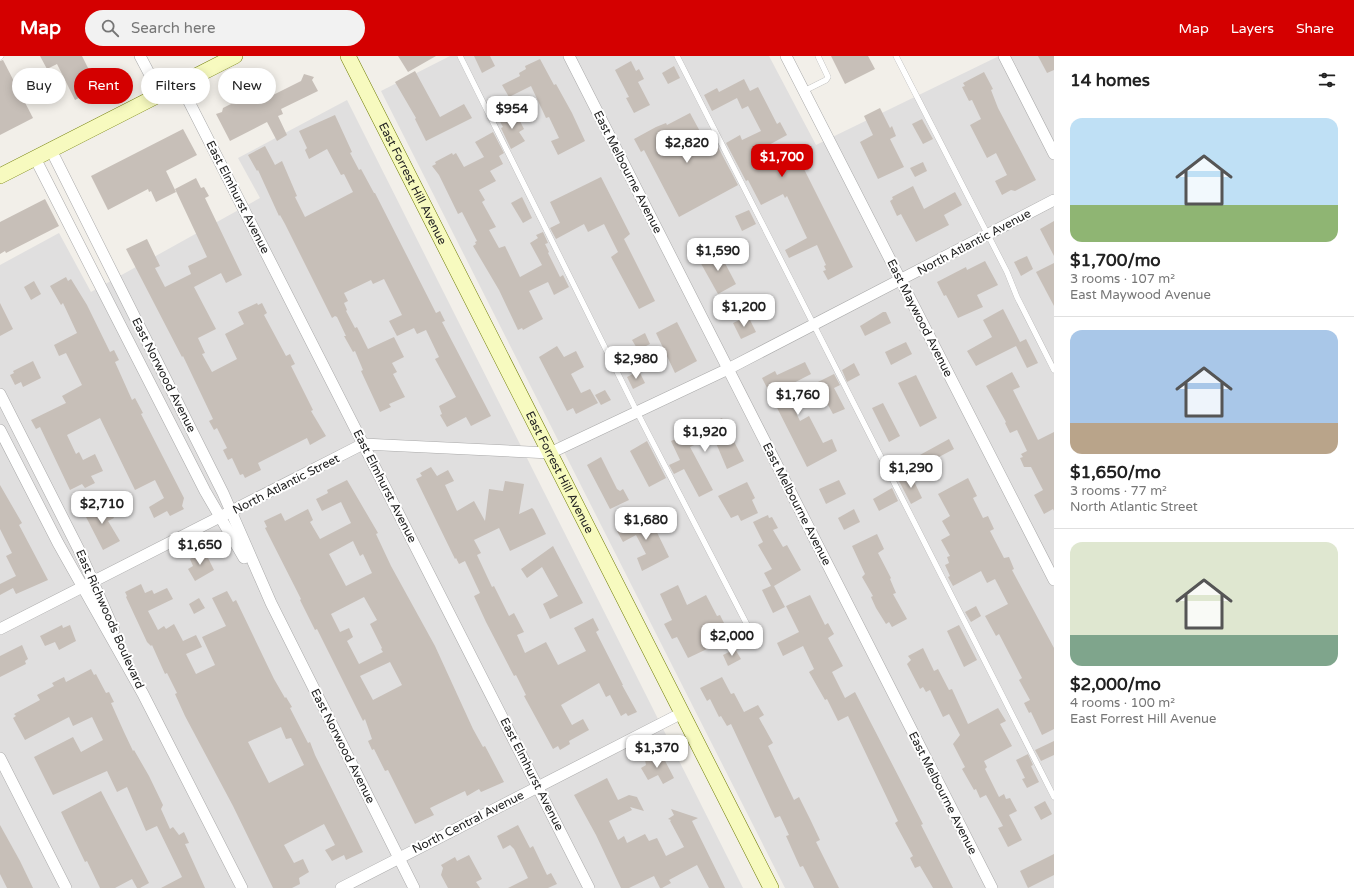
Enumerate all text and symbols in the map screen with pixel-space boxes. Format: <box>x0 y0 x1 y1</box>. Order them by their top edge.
search box <box>85 10 365 46</box>
text: Map <box>20 17 61 39</box>
icon: search <box>99 17 121 39</box>
text: Search here <box>131 19 215 37</box>
text: Map <box>1179 20 1209 37</box>
text: Layers <box>1231 20 1274 37</box>
text: Share <box>1296 20 1334 37</box>
chip: Buy <box>12 68 66 104</box>
chip: Rent <box>74 68 133 104</box>
chip: Filters <box>141 68 210 104</box>
chip: New <box>218 68 276 104</box>
icon: filters <box>1316 69 1338 91</box>
text: 14 homes <box>1070 70 1150 91</box>
pin: $954 <box>488 96 536 130</box>
text: $954 <box>496 101 528 117</box>
street label: East Melbourne Avenue <box>591 108 665 236</box>
street label: East Forrest Hill Avenue <box>376 120 450 247</box>
pin: $2,820 <box>654 130 720 164</box>
text: $2,820 <box>665 135 709 151</box>
street label: East Elmhurst Avenue <box>203 138 273 256</box>
pin: $1,700 <box>749 144 815 178</box>
icon: home <box>1168 144 1240 216</box>
text: $1,700 <box>760 149 804 165</box>
street label: North Atlantic Avenue <box>915 206 1033 278</box>
pin: $1,590 <box>685 238 751 272</box>
text: $1,590 <box>696 243 740 259</box>
text: $1,700/mo <box>1070 250 1161 271</box>
street label: East Maywood Avenue <box>884 257 956 379</box>
text: 3 rooms · 107 m² <box>1070 271 1175 287</box>
text: East Maywood Avenue <box>1070 287 1211 303</box>
pin: $1,200 <box>711 294 777 328</box>
text: $1,200 <box>722 299 766 315</box>
street label: East Norwood Avenue <box>129 315 199 435</box>
pin: $2,980 <box>603 346 669 380</box>
text: $2,980 <box>614 351 658 367</box>
icon: home <box>1168 356 1240 428</box>
pin: $1,760 <box>765 382 831 416</box>
text: $1,760 <box>776 387 820 403</box>
street label: East Forrest Hill Avenue <box>523 409 597 536</box>
pin: $1,920 <box>672 419 738 453</box>
text: $1,920 <box>683 424 727 440</box>
street label: East Elmhurst Avenue <box>350 427 420 545</box>
street label: East Melbourne Avenue <box>760 440 834 568</box>
street label: North Atlantic Street <box>230 451 342 517</box>
pin: $1,290 <box>878 455 944 489</box>
text: $1,290 <box>889 460 933 476</box>
text: $1,650/mo <box>1070 462 1161 483</box>
text: 3 rooms · 77 m² <box>1070 483 1167 499</box>
pin: $2,710 <box>69 491 135 525</box>
text: $2,710 <box>80 496 124 512</box>
text: North Atlantic Street <box>1070 499 1198 515</box>
pin: $1,680 <box>613 507 679 541</box>
text: $1,680 <box>624 512 668 528</box>
pin: $1,650 <box>167 532 233 566</box>
text: $1,650 <box>178 537 222 553</box>
street label: East Richwoods Boulevard <box>73 547 147 691</box>
icon: home <box>1168 568 1240 640</box>
pin: $2,000 <box>699 623 765 657</box>
text: $2,000 <box>710 628 754 644</box>
text: $2,000/mo <box>1070 674 1161 695</box>
street label: East Norwood Avenue <box>308 686 378 806</box>
text: 4 rooms · 100 m² <box>1070 695 1175 711</box>
text: East Forrest Hill Avenue <box>1070 711 1216 727</box>
street label: East Elmhurst Avenue <box>497 715 567 833</box>
street label: East Melbourne Avenue <box>906 729 980 857</box>
pin: $1,370 <box>624 735 690 769</box>
text: $1,370 <box>635 740 679 756</box>
street label: North Central Avenue <box>410 788 526 856</box>

